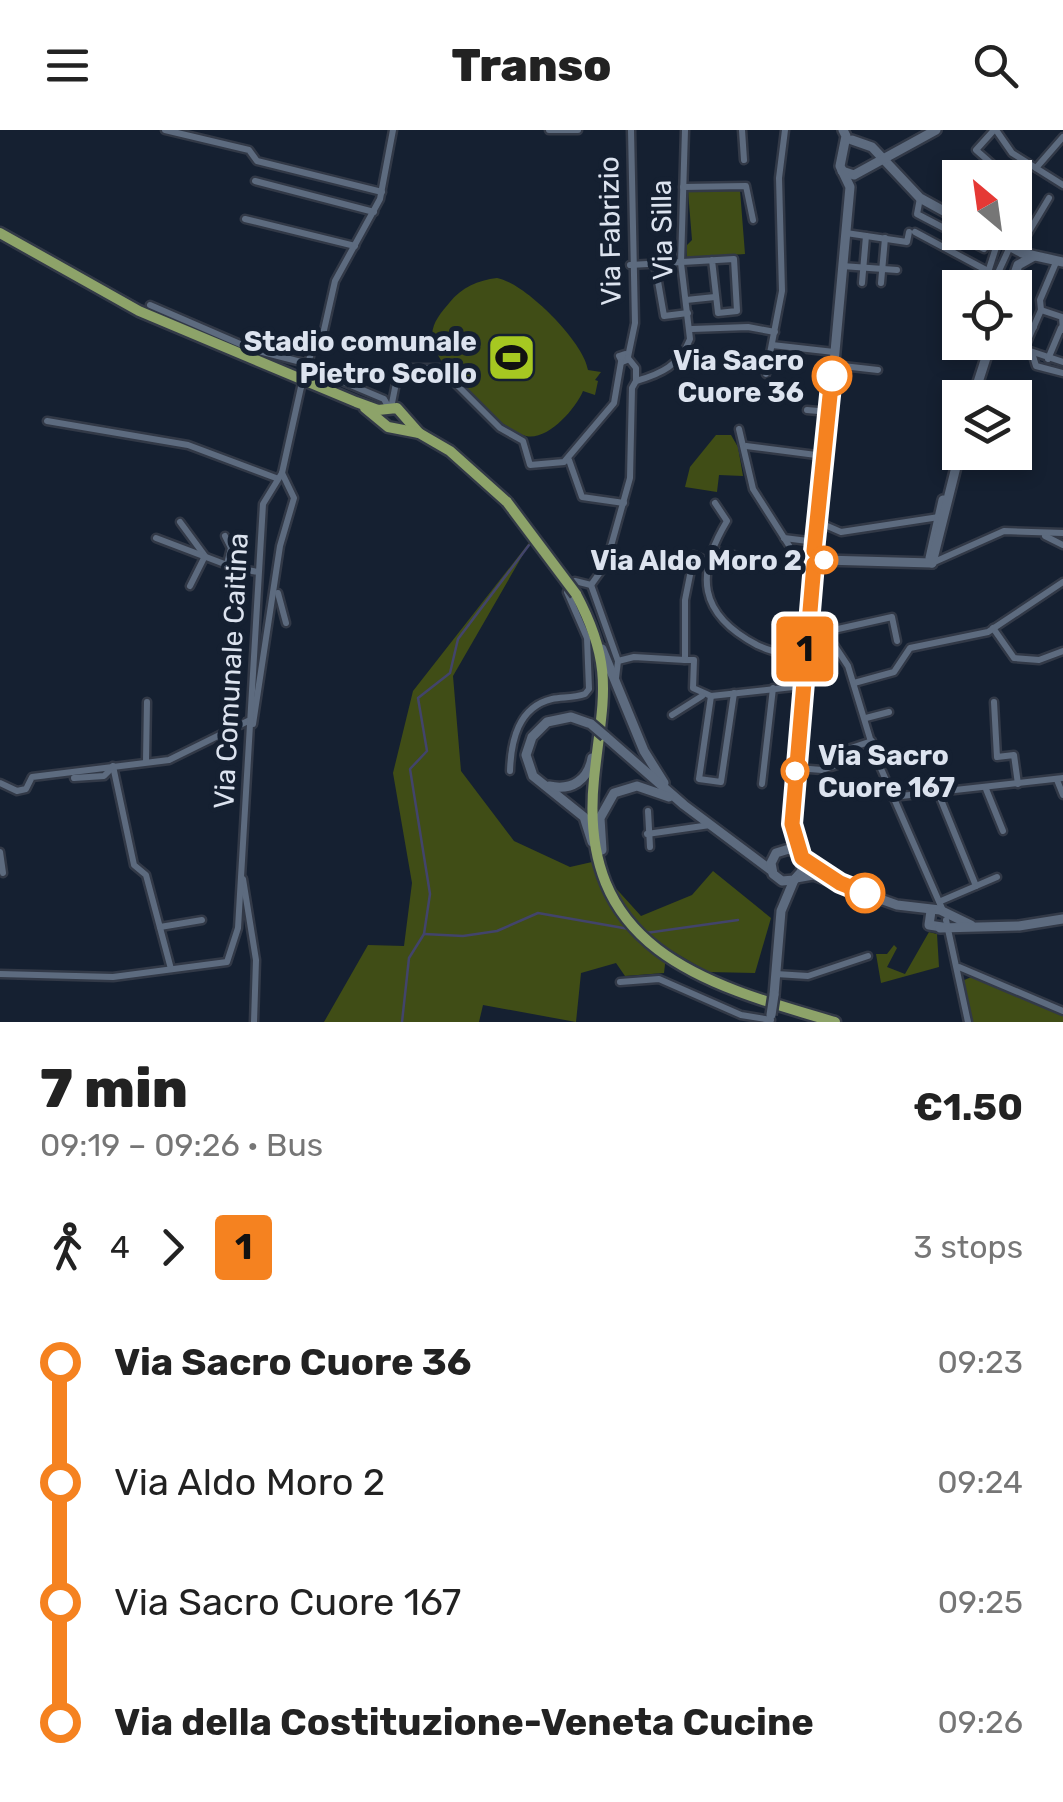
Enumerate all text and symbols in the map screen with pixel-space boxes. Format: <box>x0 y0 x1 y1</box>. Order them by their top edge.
icon: menu <box>40 38 95 93</box>
icon: search <box>968 38 1023 93</box>
text: Transo <box>452 39 611 92</box>
street label: Via Fabrizio <box>592 156 628 306</box>
north arrow <box>942 160 1032 250</box>
map controls <box>942 160 1032 470</box>
street label: Via Silla <box>645 179 679 281</box>
button: locate <box>942 270 1032 360</box>
place label: Stadio comunale Pietro Scollo <box>244 325 477 390</box>
sports icon: Stadio comunale Pietro Scollo <box>486 331 538 383</box>
place label: Via Sacro Cuore 36 <box>673 344 804 409</box>
marker: Via Sacro Cuore 36 <box>813 357 851 395</box>
button: layers <box>942 380 1032 470</box>
street label: Via Comunale Caitina <box>207 532 255 810</box>
place label: Via Aldo Moro 2 <box>590 544 802 577</box>
marker: Via Aldo Moro 2 <box>811 547 837 573</box>
line badge: 1 <box>772 616 838 682</box>
text: 1 <box>796 628 814 670</box>
place label: Via Sacro Cuore 167 <box>818 739 955 804</box>
marker: Via Sacro Cuore 167 <box>782 758 808 784</box>
unlabelled marker <box>846 874 884 912</box>
text: 7 min <box>40 1056 188 1121</box>
text: €1.50 <box>913 1084 1023 1130</box>
text: 09:19 – 09:26 · Bus <box>40 1126 323 1164</box>
icon: walk <box>40 1220 95 1275</box>
icon: forward <box>145 1220 200 1275</box>
text: 1 <box>235 1226 252 1268</box>
text: 4 <box>110 1228 130 1266</box>
text: 3 stops <box>913 1228 1023 1266</box>
text: Via Sacro Cuore 36 <box>114 1339 472 1385</box>
text: 09:23 <box>937 1343 1023 1381</box>
text: Via Aldo Moro 2 <box>114 1459 385 1505</box>
text: 09:24 <box>937 1463 1023 1501</box>
text: Via Sacro Cuore 167 <box>114 1579 461 1625</box>
text: 09:25 <box>938 1583 1023 1621</box>
text: Via della Costituzione-Veneta Cucine <box>114 1699 814 1745</box>
text: 09:26 <box>937 1703 1023 1741</box>

